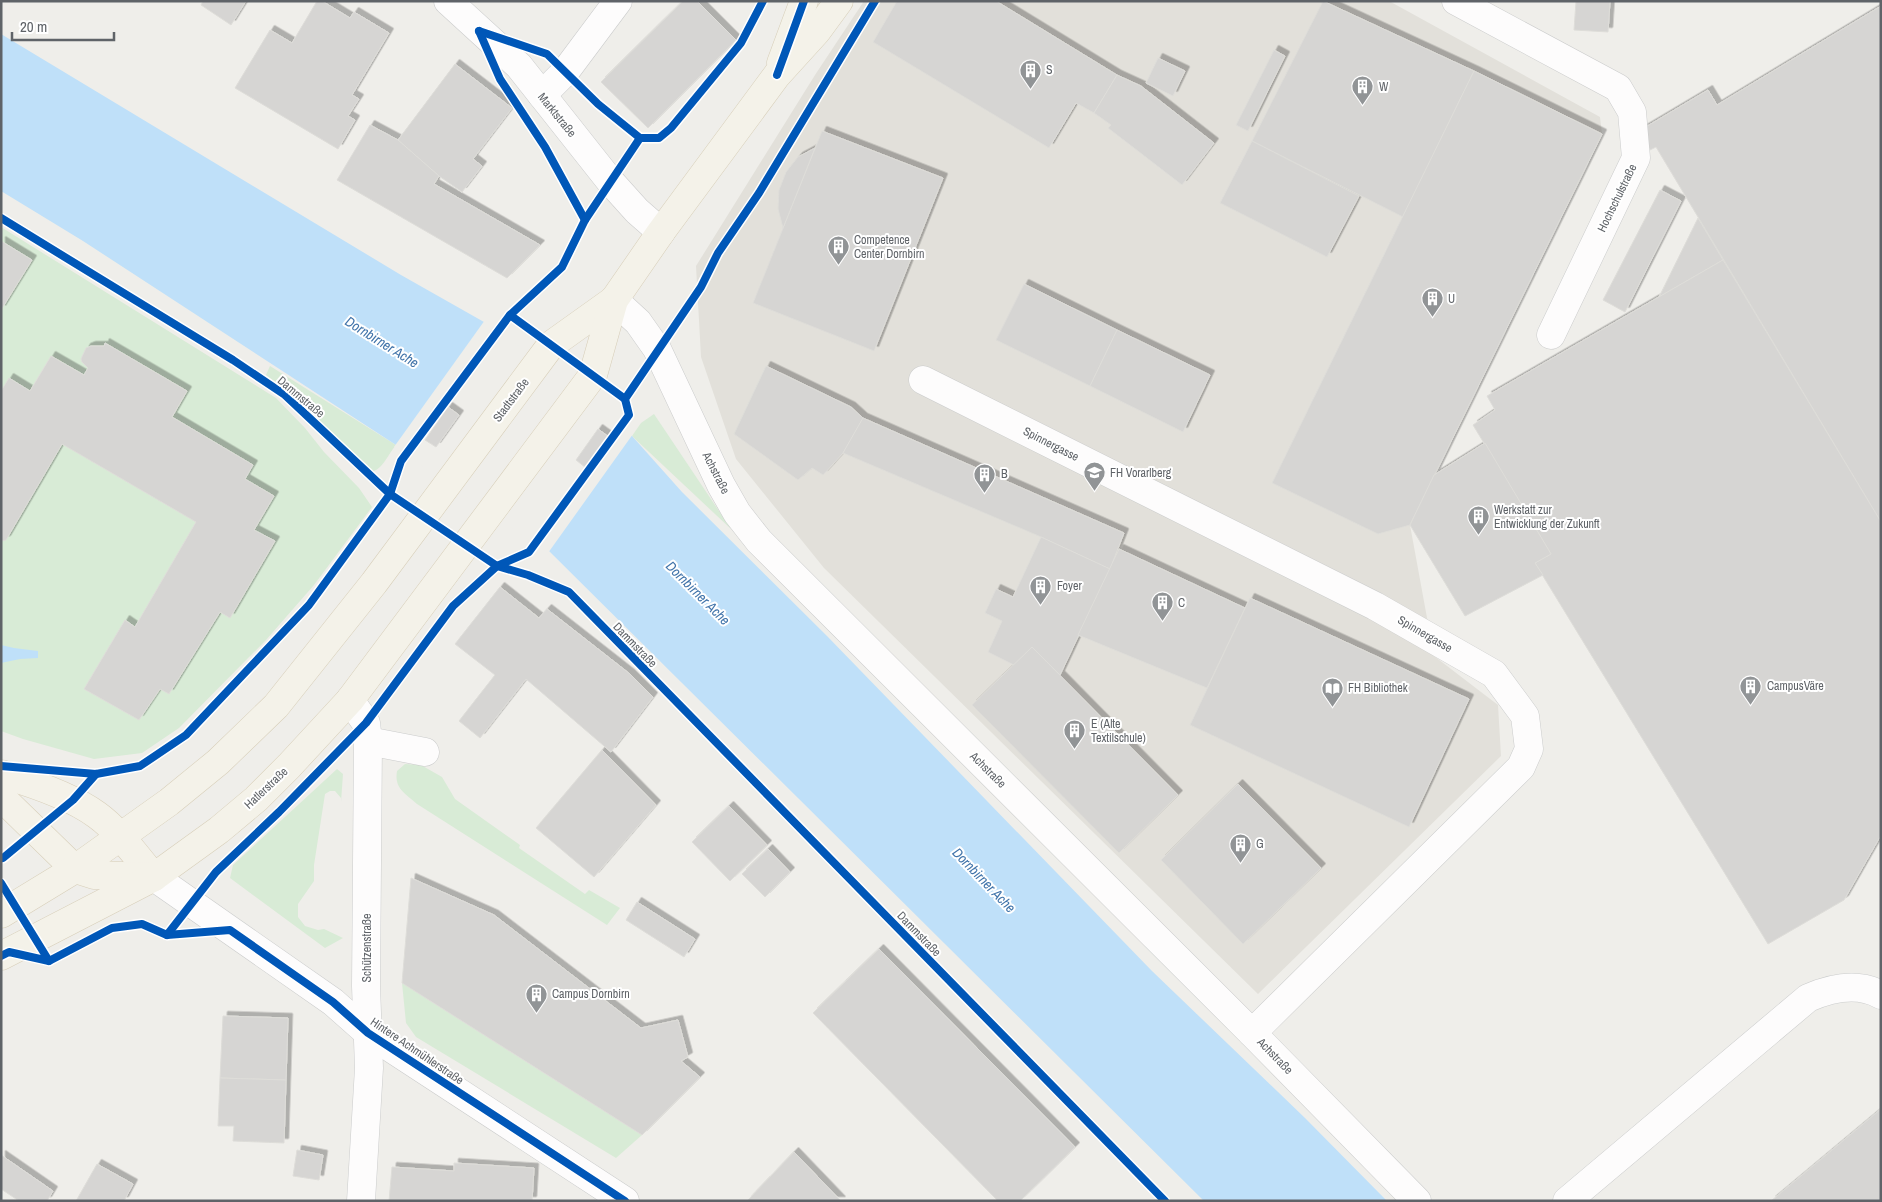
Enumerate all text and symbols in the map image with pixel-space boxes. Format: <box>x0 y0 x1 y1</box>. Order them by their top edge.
scale bar <box>12 10 115 42</box>
text: 20 m <box>20 16 47 37</box>
building icon: S <box>1018 58 1042 89</box>
place label: S <box>1046 62 1053 78</box>
building icon: W <box>1351 75 1375 106</box>
place label: W <box>1379 79 1389 95</box>
street label: Marktstraße <box>534 90 580 140</box>
street label: Hochschulstraße <box>1594 161 1640 235</box>
place label: Competence Center Dornbirn <box>854 232 925 262</box>
building icon: Competence Center Dornbirn <box>826 235 850 266</box>
building icon: U <box>1420 287 1444 318</box>
place label: U <box>1448 291 1455 307</box>
water label: Dornbirner Ache <box>342 312 422 372</box>
street label: Dammstraße <box>274 373 328 421</box>
street label: Stadtstraße <box>489 375 533 425</box>
street label: Spinnergasse <box>1020 423 1082 465</box>
street label: Achstraße <box>698 448 733 497</box>
school or university icon: FH Vorarlberg <box>1082 461 1106 492</box>
building icon: B <box>973 462 997 493</box>
place label: FH Vorarlberg <box>1110 465 1172 481</box>
place label: B <box>1001 466 1008 482</box>
place label: Werkstatt zur Entwicklung der Zukunft <box>1494 502 1600 532</box>
building icon: Werkstatt zur Entwicklung der Zukunft <box>1466 505 1490 536</box>
water label: Dornbirner Ache <box>662 557 734 629</box>
building icon: Foyer <box>1029 574 1053 605</box>
place label: Foyer <box>1057 578 1082 594</box>
building icon: C <box>1150 591 1174 622</box>
place label: C <box>1178 595 1185 611</box>
street label: Spinnergasse <box>1395 612 1455 656</box>
street label: Dammstraße <box>609 619 661 671</box>
building icon: CampusVäre <box>1739 674 1763 705</box>
library icon: FH Bibliothek <box>1320 676 1344 707</box>
place label: CampusVäre <box>1767 678 1824 694</box>
place label: FH Bibliothek <box>1348 680 1408 696</box>
place label: E (Alte Textilschule) <box>1091 716 1146 746</box>
building icon: E (Alte Textilschule) <box>1063 719 1087 750</box>
street label: Achstraße <box>966 748 1010 792</box>
street label: Hatlerstraße <box>241 764 291 812</box>
building icon: G <box>1228 832 1252 863</box>
place label: G <box>1256 836 1264 852</box>
water label: Dornbirner Ache <box>949 844 1019 916</box>
street label: Dammstraße <box>893 908 945 960</box>
street label: Schützenstraße <box>359 914 375 982</box>
building icon: Campus Dornbirn <box>524 982 548 1013</box>
place label: Campus Dornbirn <box>552 986 630 1002</box>
street label: Hintere Achmühlerstraße <box>367 1014 467 1088</box>
street label: Achstraße <box>1253 1034 1296 1078</box>

